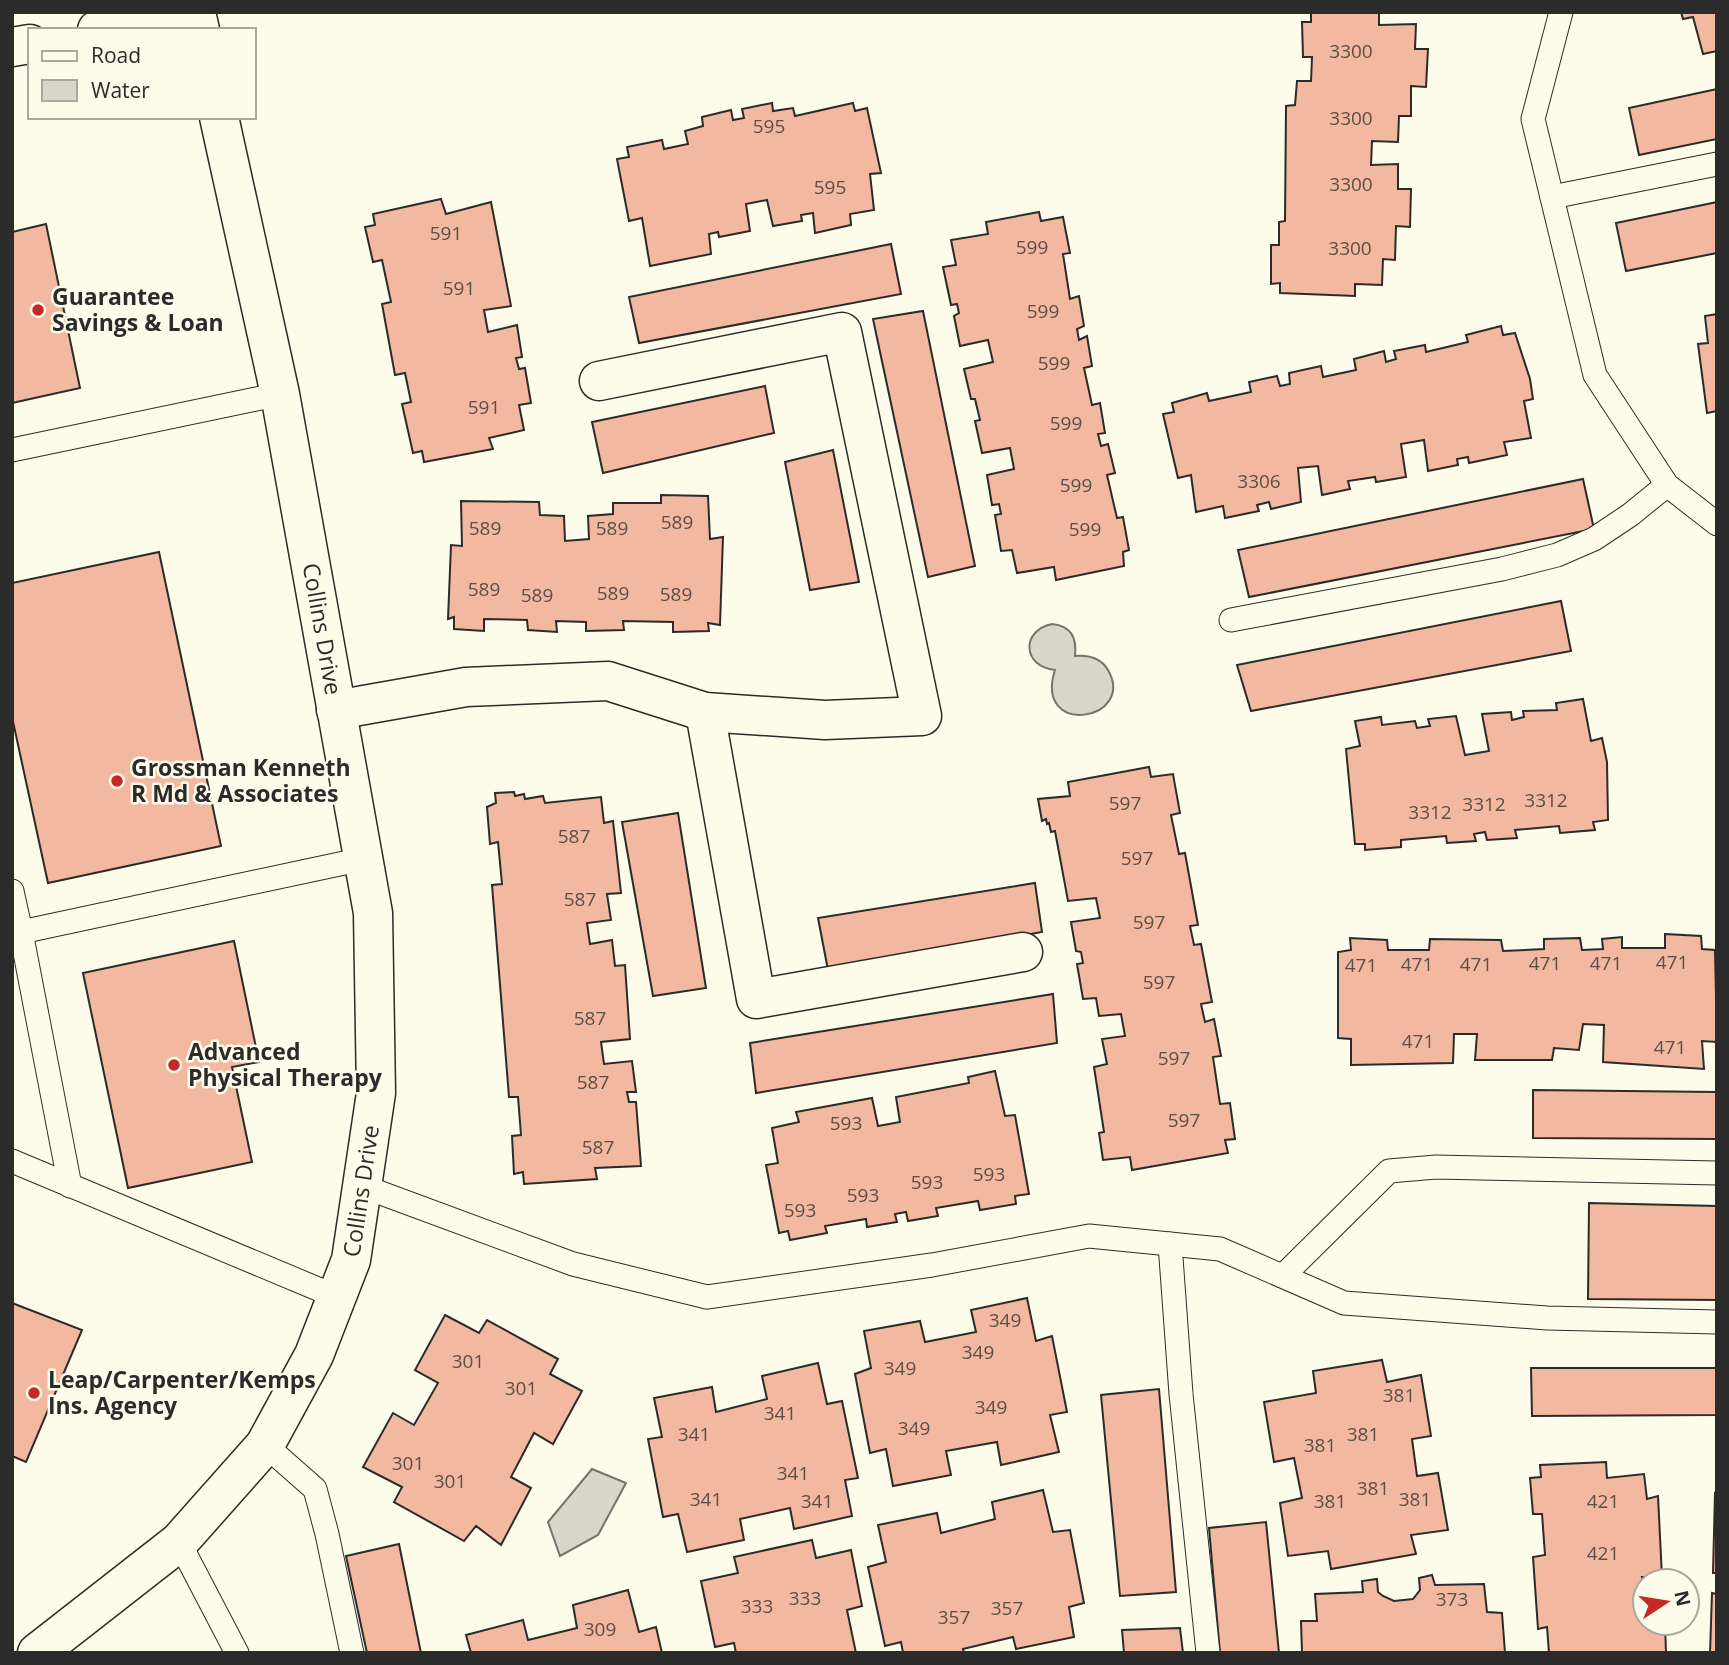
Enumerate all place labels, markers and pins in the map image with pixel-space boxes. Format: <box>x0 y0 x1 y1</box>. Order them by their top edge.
place label: Guarantee Savings & Loan <box>52 280 224 338</box>
marker: Guarantee Savings & Loan <box>30 302 46 318</box>
place label: Grossman Kenneth R Md & Associates <box>131 751 351 809</box>
marker: Grossman Kenneth R Md & Associates <box>109 773 125 789</box>
place label: Advanced Physical Therapy <box>188 1035 383 1093</box>
marker: Advanced Physical Therapy <box>166 1057 182 1073</box>
place label: Leap/Carpenter/Kemps Ins. Agency <box>48 1363 316 1421</box>
marker: Leap/Carpenter/Kemps Ins. Agency <box>26 1385 42 1401</box>

